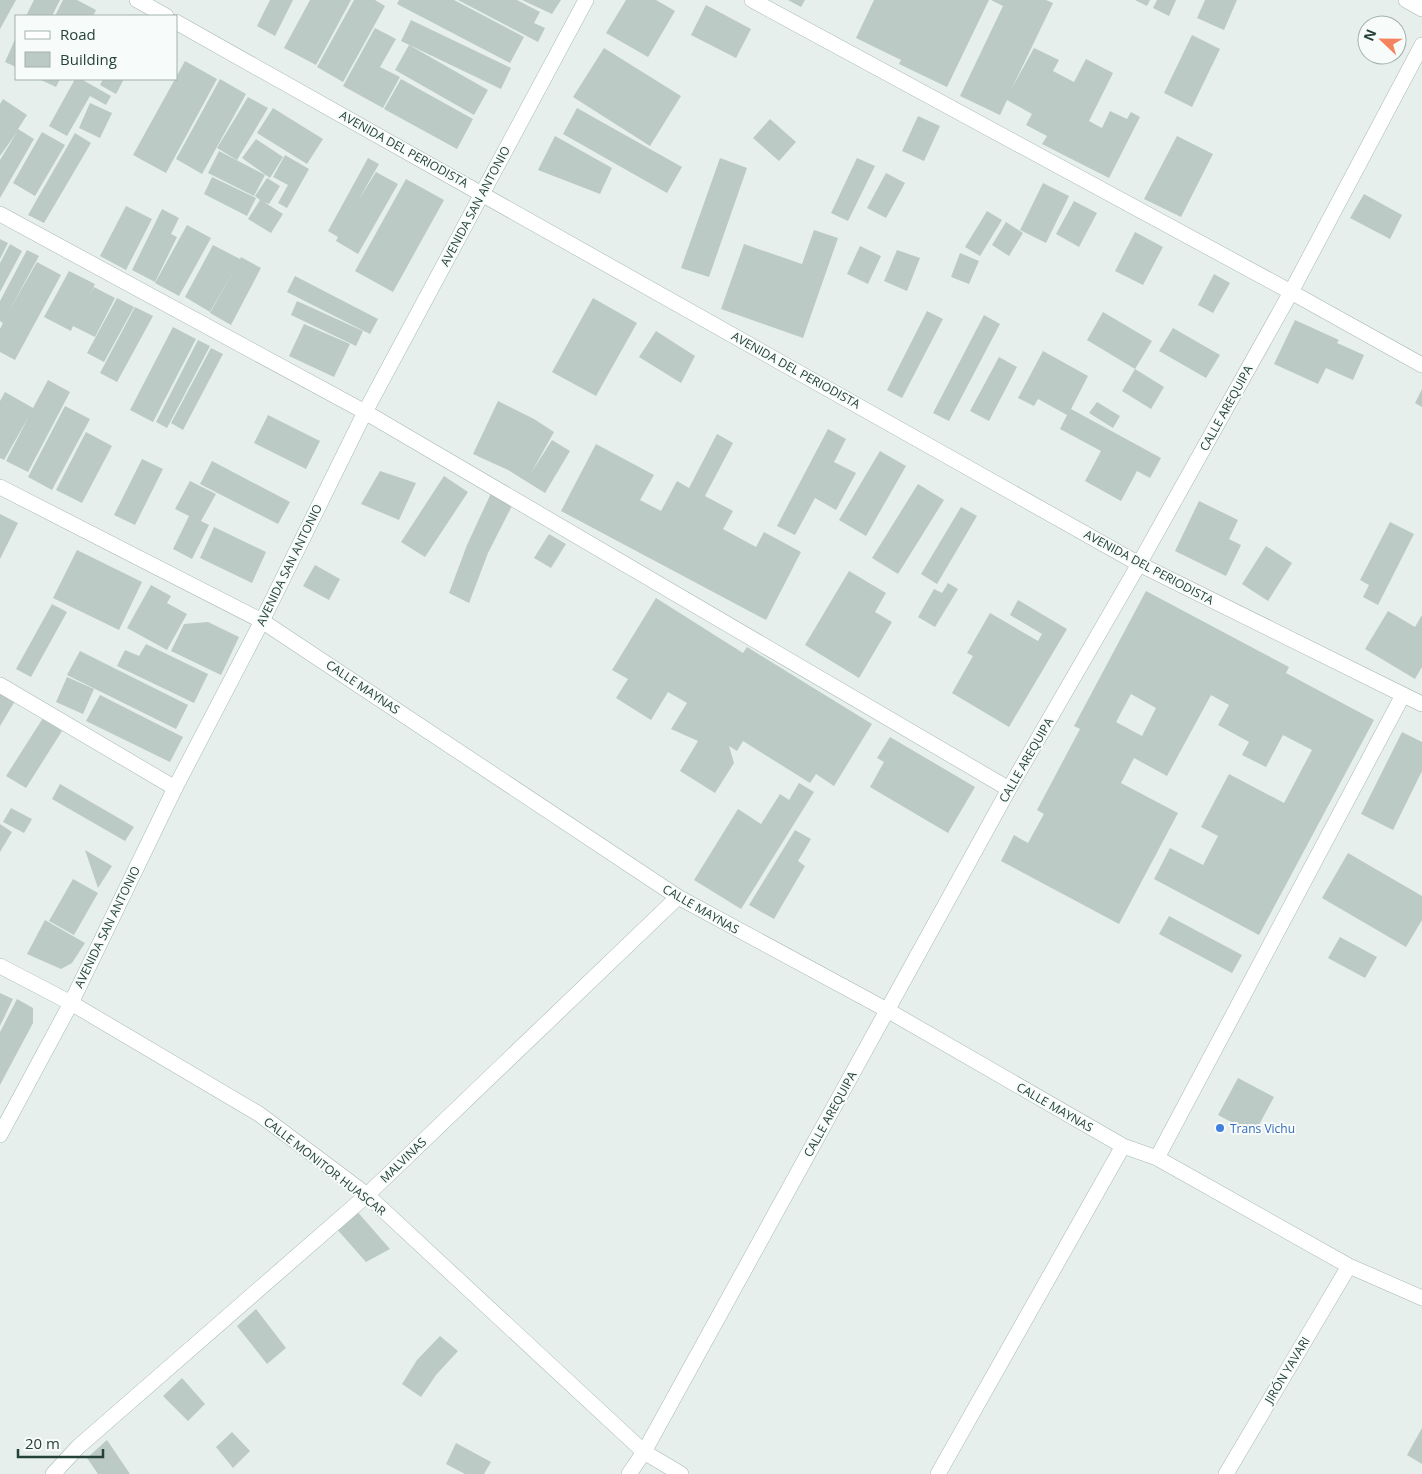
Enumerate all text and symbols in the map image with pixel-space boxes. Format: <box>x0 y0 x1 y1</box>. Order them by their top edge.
legend <box>15 15 178 80</box>
north arrow <box>1357 15 1407 65</box>
text: Road <box>60 24 96 44</box>
text: N <box>1359 26 1380 44</box>
text: Building <box>60 49 117 69</box>
street label: AVENIDA DEL PERIODISTA <box>337 106 472 192</box>
street label: AVENIDA SAN ANTONIO <box>436 143 514 269</box>
street label: AVENIDA DEL PERIODISTA <box>729 327 864 413</box>
street label: CALLE AREQUIPA <box>1195 362 1257 454</box>
street label: AVENIDA SAN ANTONIO <box>252 501 326 629</box>
street label: AVENIDA DEL PERIODISTA <box>1081 526 1217 609</box>
street label: CALLE MAYNAS <box>323 656 403 718</box>
street label: CALLE AREQUIPA <box>995 714 1057 806</box>
street label: AVENIDA SAN ANTONIO <box>70 863 144 991</box>
street label: CALLE MAYNAS <box>660 880 742 938</box>
street label: CALLE AREQUIPA <box>799 1068 861 1160</box>
street label: CALLE MAYNAS <box>1014 1078 1096 1136</box>
street label: CALLE MONITOR HUASCAR <box>260 1113 390 1219</box>
place label: Trans Vichu <box>1230 1120 1295 1137</box>
marker: Trans Vichu <box>1214 1122 1226 1134</box>
street label: MALVINAS <box>376 1134 430 1186</box>
street label: JIRÓN YAVARI <box>1260 1333 1314 1407</box>
scale bar <box>18 1426 102 1458</box>
text: 20 m <box>25 1433 60 1453</box>

